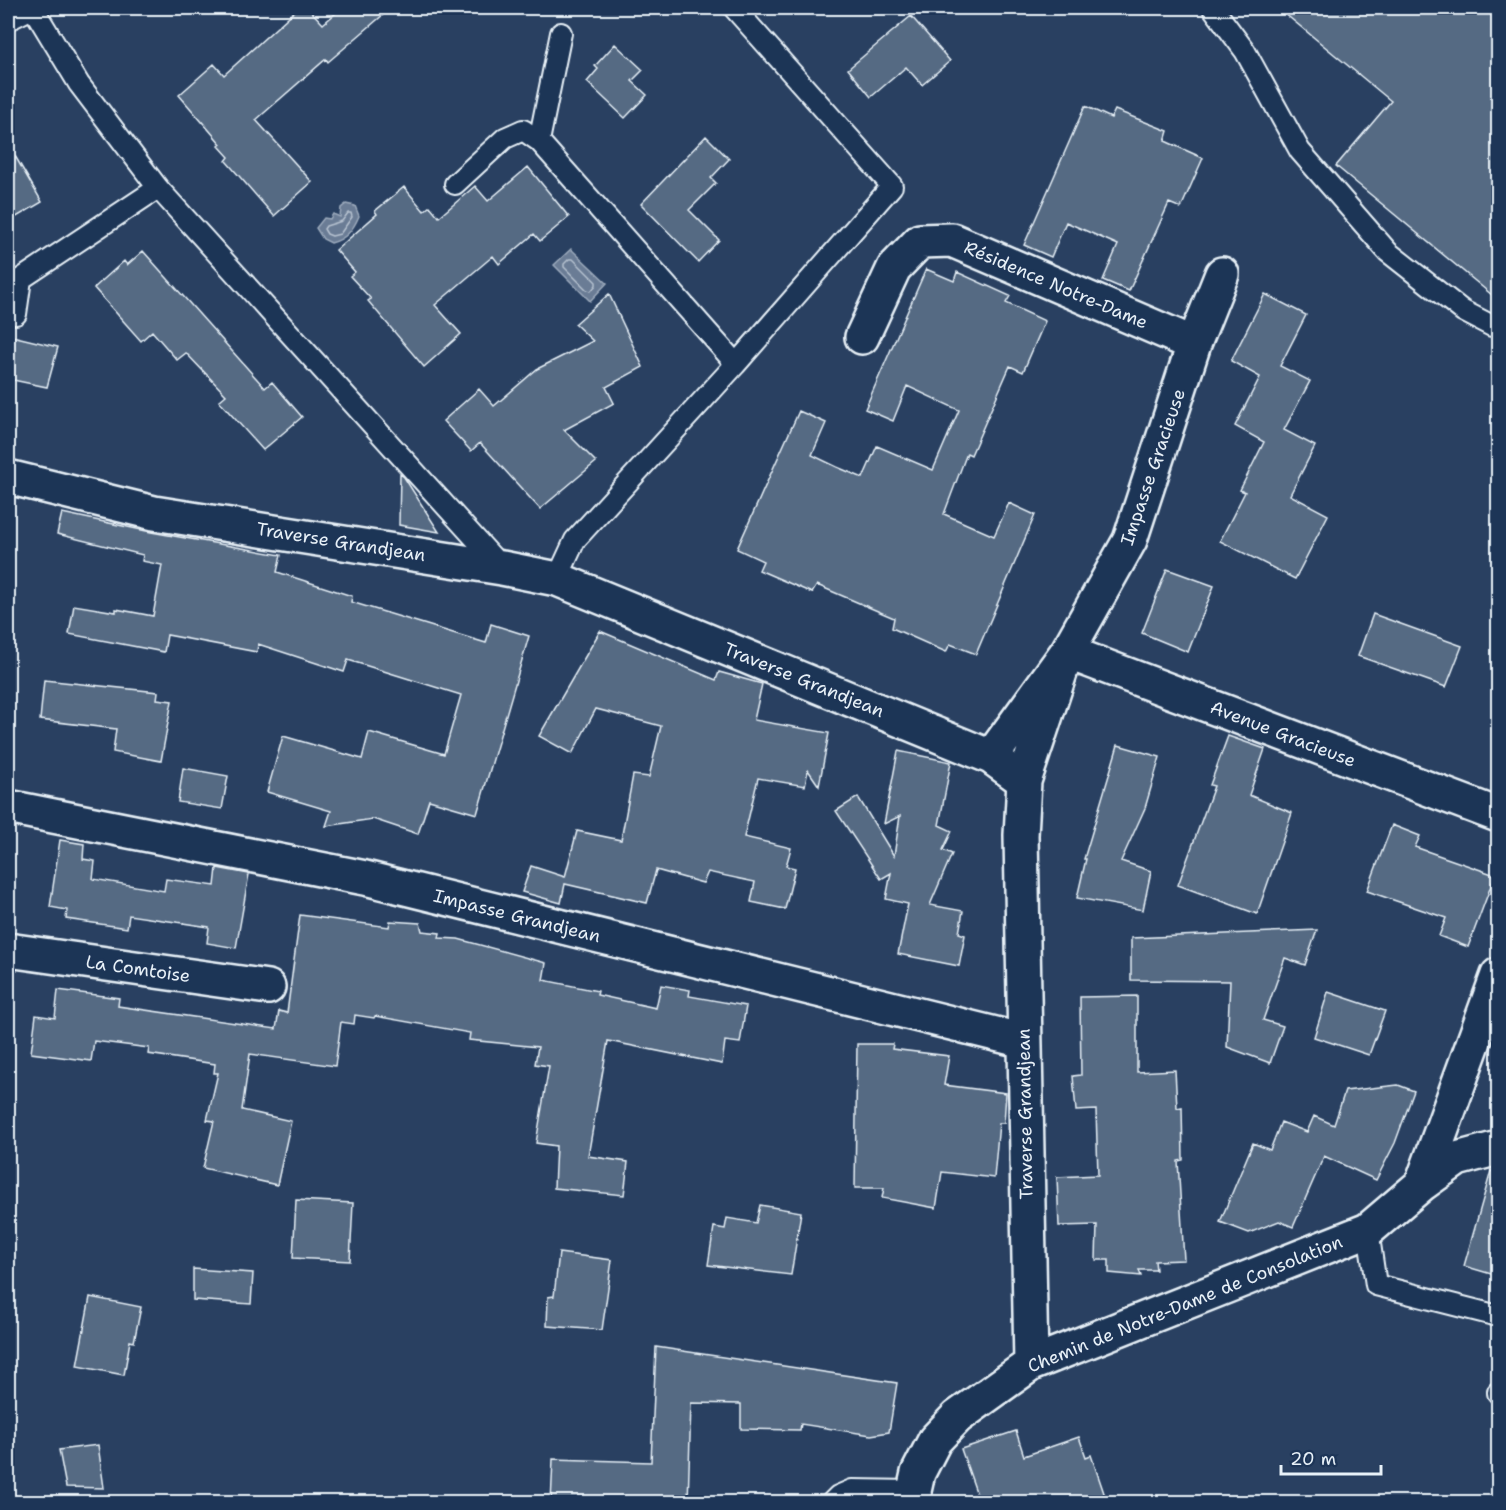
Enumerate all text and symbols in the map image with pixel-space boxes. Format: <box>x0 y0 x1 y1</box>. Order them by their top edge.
street label: Résidence Notre-Dame <box>961 235 1151 335</box>
street label: Impasse Gracieuse <box>1115 385 1191 549</box>
street label: Traverse Grandjean <box>255 517 427 567</box>
street label: Traverse Grandjean <box>720 637 888 723</box>
street label: Avenue Gracieuse <box>1207 695 1359 773</box>
street label: Impasse Grandjean <box>431 884 603 948</box>
street label: La Comtoise <box>84 950 192 988</box>
street label: Traverse Grandjean <box>1012 1028 1038 1200</box>
street label: Chemin de Notre-Dame de Consolation <box>1024 1230 1346 1378</box>
scale bar <box>1281 1438 1382 1476</box>
text: 20 m <box>1290 1447 1336 1471</box>

